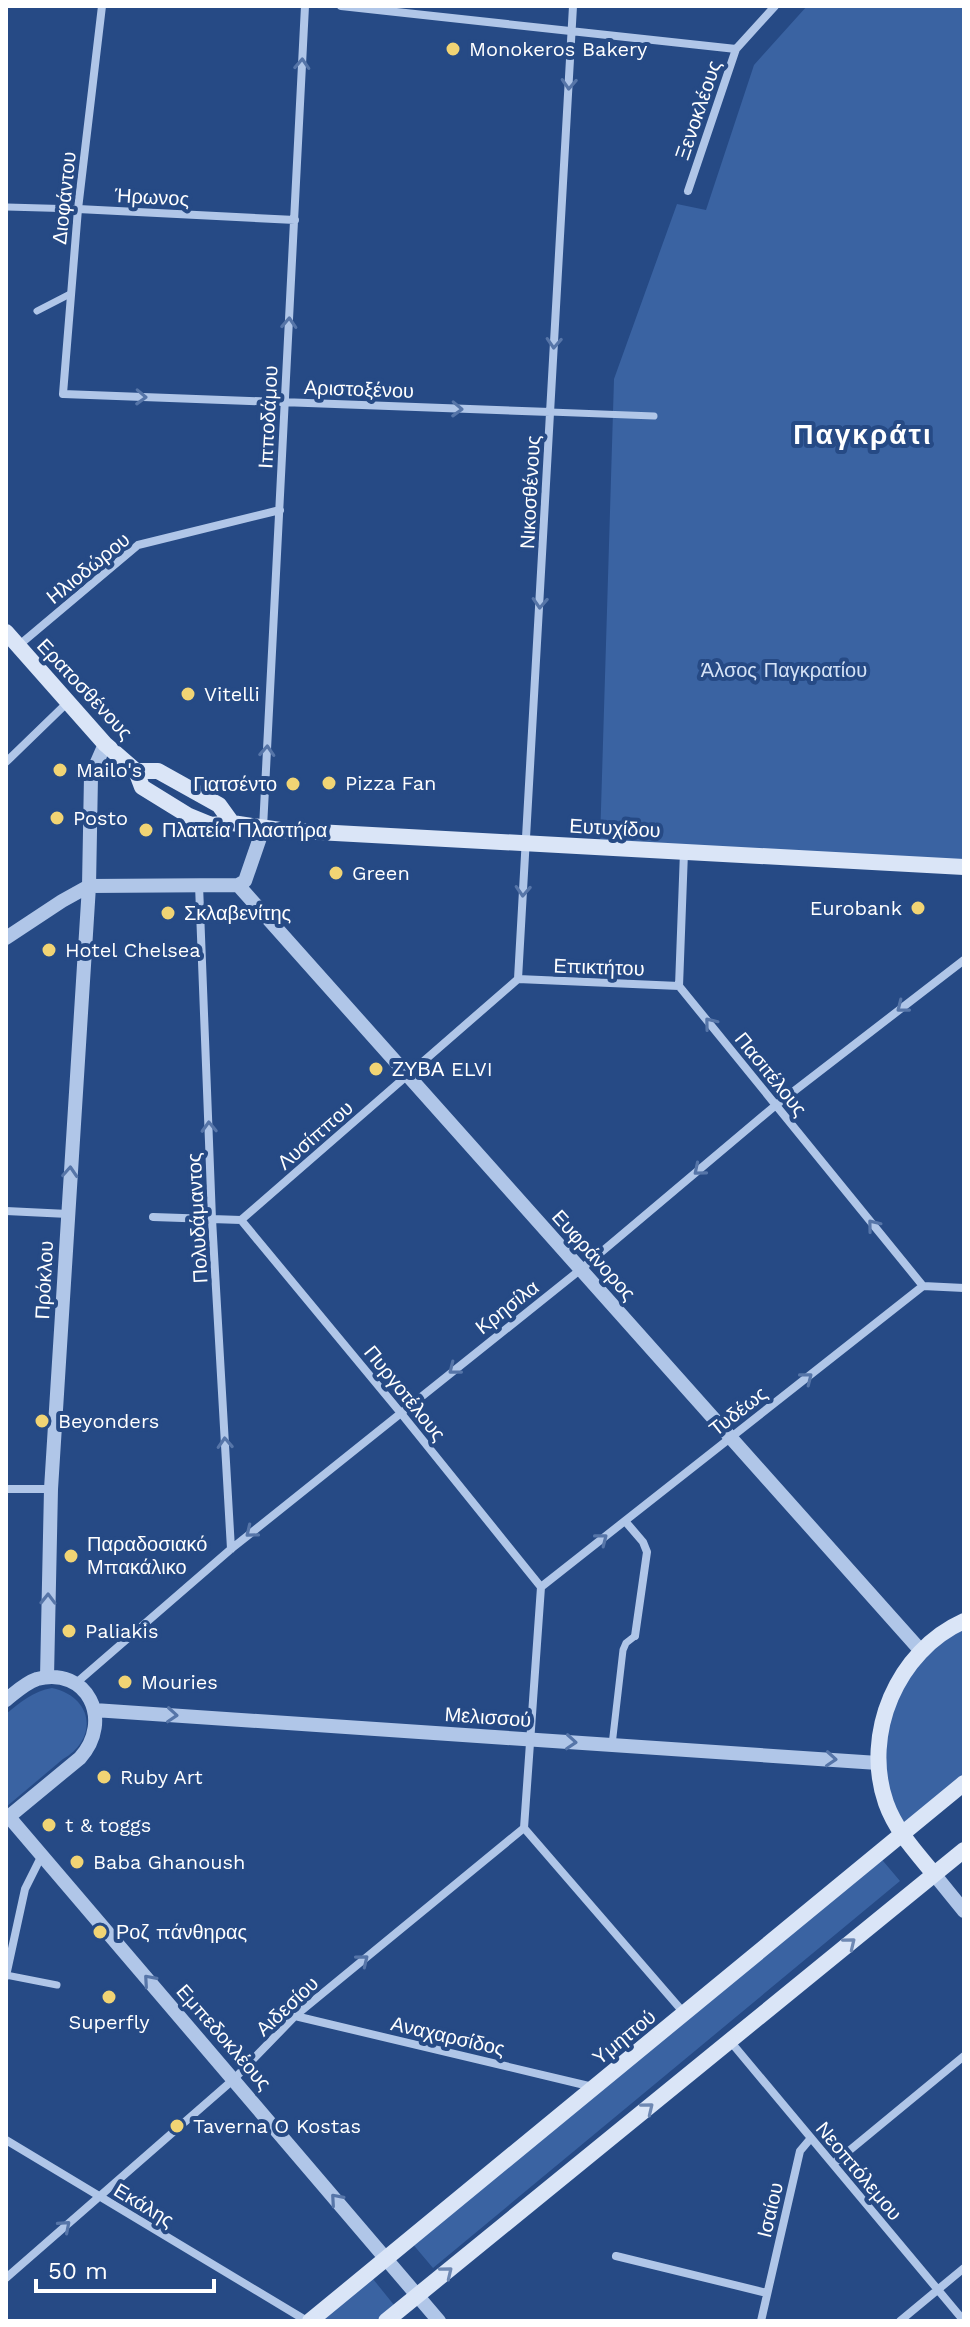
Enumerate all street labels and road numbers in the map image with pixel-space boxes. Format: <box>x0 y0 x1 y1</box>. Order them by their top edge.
street label: Ξενοκλέους <box>670 57 726 163</box>
street label: Διοφάντου <box>47 150 81 246</box>
street label: Ήρωνος <box>113 183 190 211</box>
street label: Ιπποδάμου <box>253 365 283 469</box>
street label: Αριστοξένου <box>304 375 414 403</box>
street label: Νικοσθένους <box>515 434 545 549</box>
street label: Ηλιοδώρου <box>42 527 134 609</box>
street label: Ερατοσθένους <box>32 634 138 745</box>
street label: Ευτυχίδου <box>569 814 661 842</box>
street label: Επικτήτου <box>553 953 645 981</box>
street label: Πασιτέλους <box>730 1027 812 1121</box>
street label: Λυσίππου <box>272 1096 358 1174</box>
street label: Πολυδάμαντος <box>182 1152 212 1284</box>
street label: Ευφράνορος <box>547 1205 641 1305</box>
street label: Πρόκλου <box>30 1240 58 1320</box>
street label: Κρησίλα <box>470 1275 544 1339</box>
street label: Πυργοτέλους <box>359 1340 451 1446</box>
street label: Τυδέως <box>704 1381 772 1441</box>
street label: Μελισσού <box>444 1702 532 1732</box>
street label: Αιδεσίου <box>251 1971 323 2041</box>
street label: Εμπεδοκλέους <box>172 1979 277 2095</box>
street label: Υμηττού <box>588 2004 660 2070</box>
street label: Αναχαρσίδος <box>389 2011 508 2061</box>
street label: Νεοπτόλεμου <box>811 2117 907 2225</box>
street label: Εκάλης <box>110 2178 179 2232</box>
street label: Ισαίου <box>752 2180 788 2240</box>

